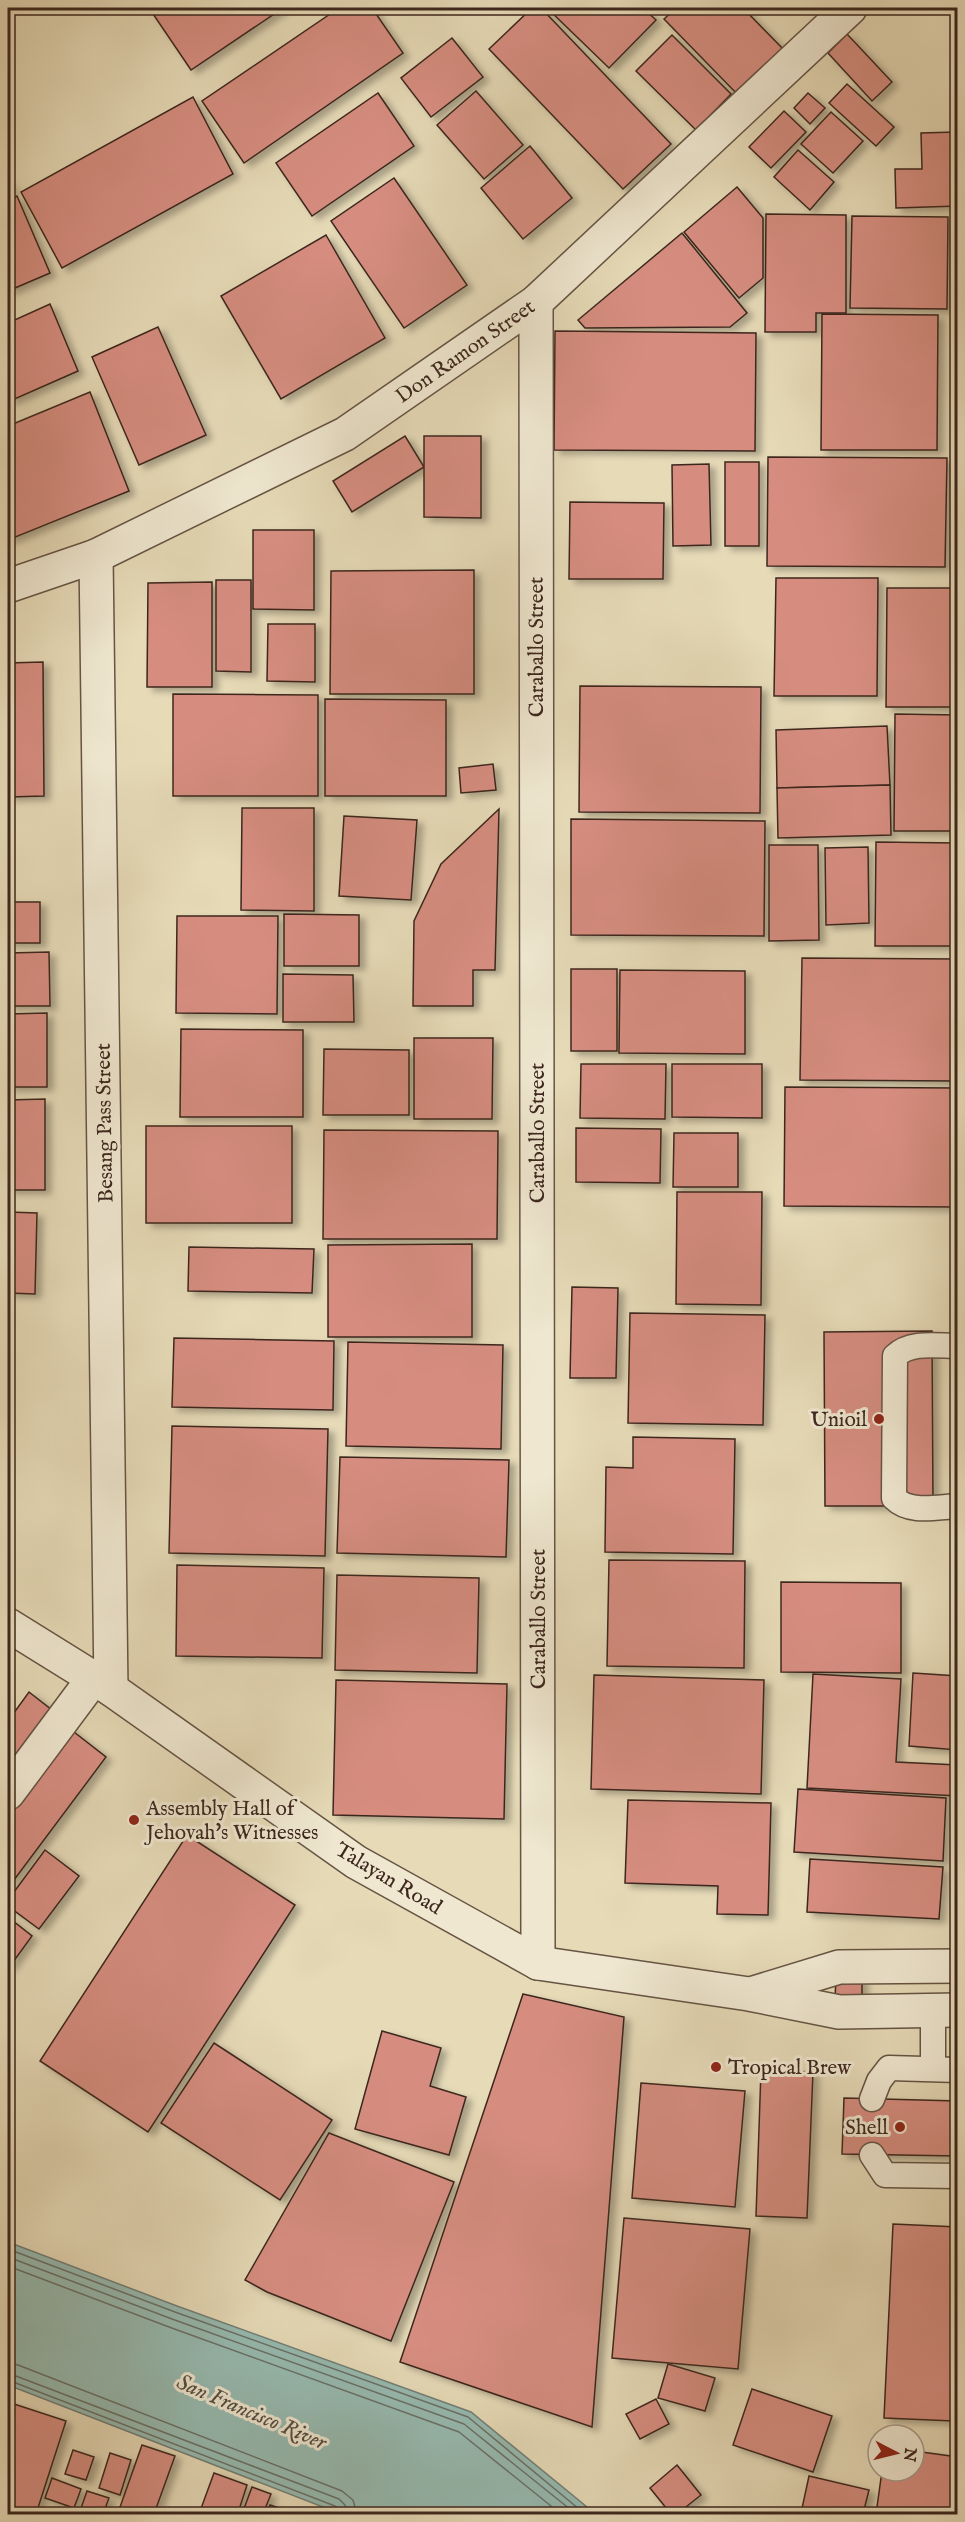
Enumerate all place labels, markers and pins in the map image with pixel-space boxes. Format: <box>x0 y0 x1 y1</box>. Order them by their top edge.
place label: Unioil <box>810 1407 867 1434</box>
marker: Unioil <box>872 1412 886 1426</box>
place label: Assembly Hall of Jehovah's Witnesses <box>144 1796 318 1847</box>
marker: Assembly Hall of Jehovah's Witnesses <box>127 1813 141 1827</box>
place label: Tropical Brew <box>728 2055 852 2082</box>
marker: Tropical Brew <box>709 2060 723 2074</box>
place label: Shell <box>845 2115 888 2142</box>
marker: Shell <box>893 2120 907 2134</box>

